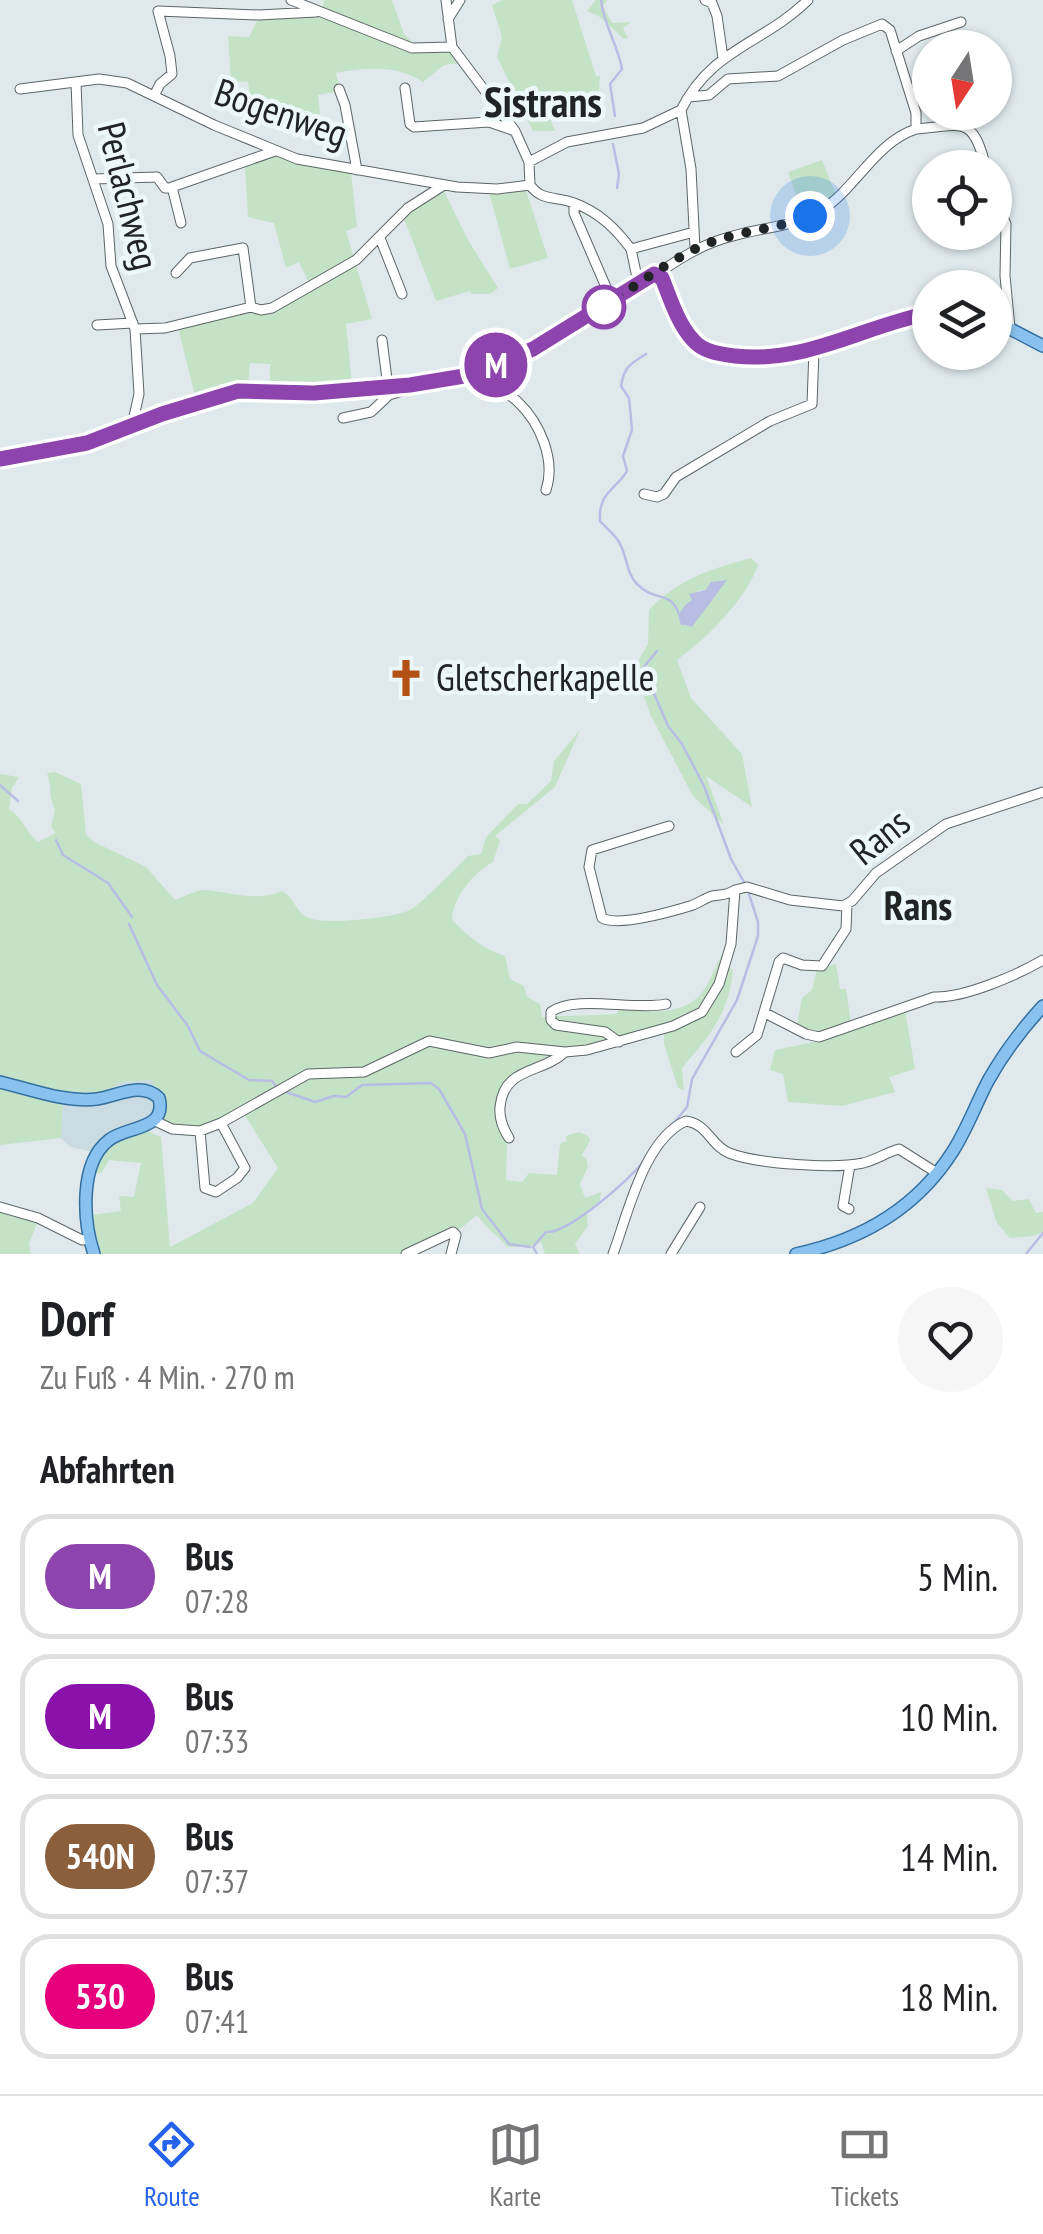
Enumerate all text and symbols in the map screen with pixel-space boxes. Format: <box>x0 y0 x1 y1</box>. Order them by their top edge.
north arrow <box>912 30 1012 130</box>
map controls <box>912 30 1012 370</box>
street label: Bogenweg <box>209 66 354 157</box>
district label: Sistrans <box>484 74 602 129</box>
street label: Perlachweg <box>87 117 171 275</box>
button: locate <box>912 150 1012 250</box>
your location <box>785 191 835 241</box>
button: layers <box>912 270 1012 370</box>
unlabelled marker <box>583 286 625 328</box>
line badge: M <box>464 332 528 398</box>
text: M <box>484 342 508 388</box>
place label: Gletscherkapelle <box>436 652 654 701</box>
church icon: Gletscherkapelle <box>385 657 427 699</box>
street label: Rans <box>839 797 919 875</box>
district label: Rans <box>884 879 952 931</box>
text: Dorf <box>40 1287 114 1349</box>
button: heart <box>898 1287 1003 1392</box>
text: Zu Fuß · 4 Min. · 270 m <box>40 1356 295 1398</box>
text: Abfahrten <box>40 1444 175 1493</box>
text: Bus <box>185 1531 234 1580</box>
text: 5 Min. <box>917 1552 998 1601</box>
text: M <box>88 1553 112 1599</box>
text: 07:28 <box>185 1580 249 1622</box>
text: Bus <box>185 1671 234 1720</box>
text: 10 Min. <box>900 1692 998 1741</box>
text: M <box>88 1693 112 1739</box>
text: 07:33 <box>185 1720 249 1762</box>
text: Bus <box>185 1811 234 1860</box>
text: 14 Min. <box>900 1832 998 1881</box>
text: 540N <box>65 1833 135 1879</box>
text: 07:37 <box>185 1860 249 1902</box>
text: Bus <box>185 1951 234 2000</box>
text: 18 Min. <box>900 1972 998 2021</box>
text: 530 <box>75 1973 125 2019</box>
text: 07:41 <box>185 2000 249 2042</box>
tab: Route <box>144 2117 200 2214</box>
tab: Karte <box>488 2117 543 2214</box>
tab: Tickets <box>831 2117 899 2214</box>

